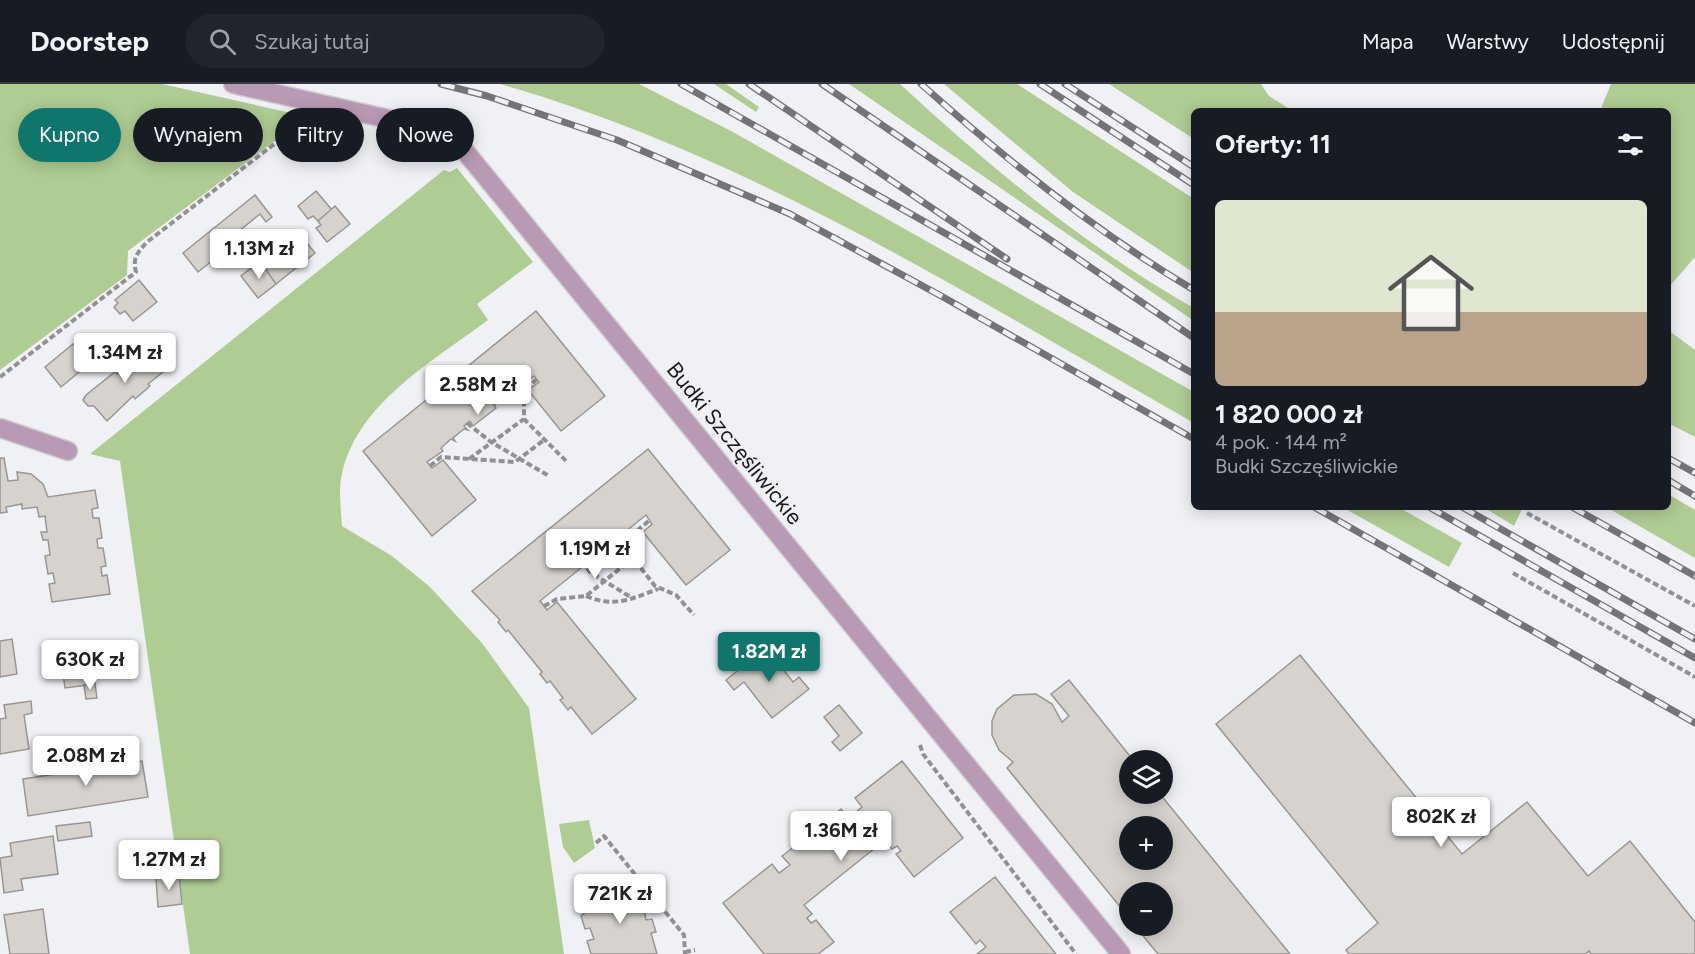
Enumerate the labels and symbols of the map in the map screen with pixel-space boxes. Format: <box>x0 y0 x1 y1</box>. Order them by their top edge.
pin: 1.13M zł <box>197 229 321 280</box>
pin: 1.34M zł <box>63 333 187 384</box>
street label: Budki Szczęśliwickie <box>661 357 808 530</box>
pin: 2.58M zł <box>416 365 540 416</box>
pin: 1.19M zł <box>533 529 657 580</box>
pin: 1.82M zł <box>707 632 831 683</box>
pin: 630K zł <box>35 640 145 691</box>
pin: 2.08M zł <box>24 736 148 787</box>
pin: 802K zł <box>1386 797 1496 848</box>
pin: 1.36M zł <box>779 811 903 862</box>
pin: 1.27M zł <box>107 840 231 891</box>
pin: 721K zł <box>565 874 675 925</box>

